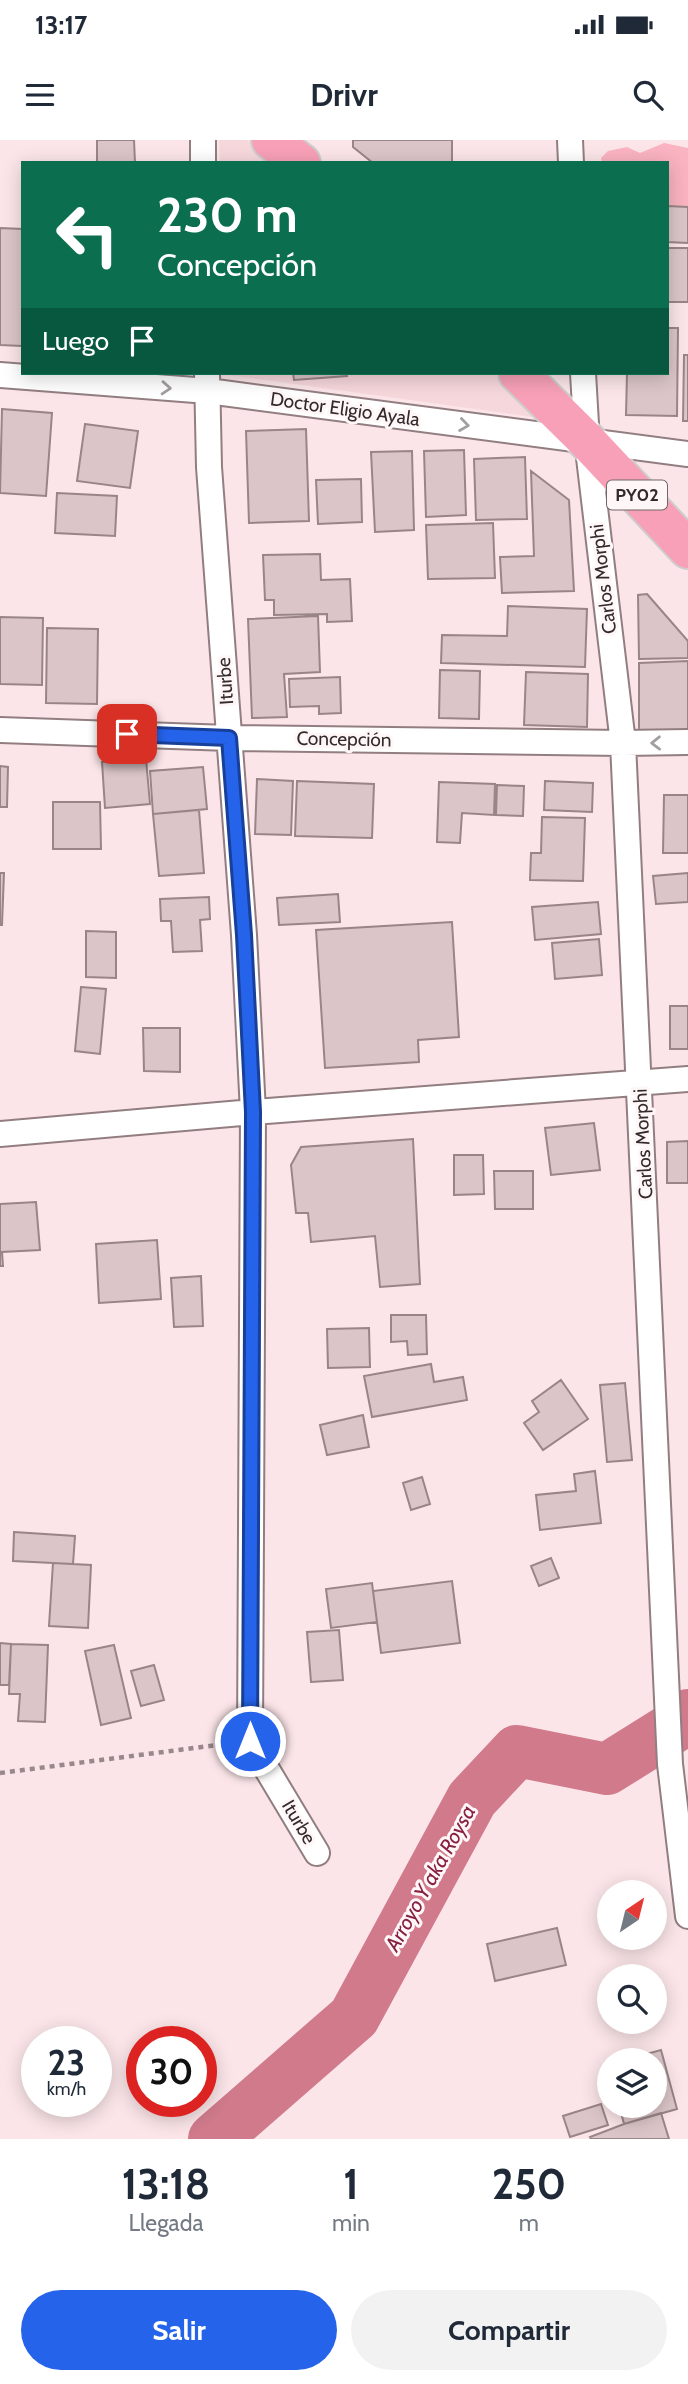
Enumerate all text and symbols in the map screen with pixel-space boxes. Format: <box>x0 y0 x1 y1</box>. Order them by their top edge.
text: 13:17 <box>35 9 87 41</box>
text: Drivr <box>310 75 378 114</box>
icon: menu <box>21 76 59 114</box>
icon: search <box>629 76 667 114</box>
text: 230 m <box>157 185 298 244</box>
icon: left <box>42 189 133 280</box>
text: Concepción <box>157 245 317 284</box>
icon: arrive <box>123 322 161 360</box>
text: Luego <box>42 325 109 357</box>
one-way arrow <box>161 380 172 395</box>
street label: Doctor Eligio Ayala <box>269 387 421 431</box>
one-way arrow <box>459 417 470 432</box>
road number: PY02 <box>607 480 667 510</box>
street label: Carlos Morphi <box>585 523 621 635</box>
street label: Iturbe <box>212 656 238 705</box>
pin <box>97 704 157 764</box>
icon: arrive <box>108 715 146 753</box>
street label: Concepción <box>296 727 392 751</box>
one-way arrow <box>650 735 660 751</box>
street label: Carlos Morphi <box>629 1088 657 1200</box>
position arrow <box>213 1704 287 1778</box>
street label: Iturbe <box>277 1796 321 1848</box>
water label: Arroyo Y aka Roysa <box>379 1801 480 1956</box>
north arrow <box>597 1880 667 1950</box>
map controls <box>597 1880 667 2118</box>
button: search <box>597 1964 667 2034</box>
speed limit sign: 30 <box>126 2026 217 2117</box>
text: 23 <box>48 2041 85 2084</box>
button: layers <box>597 2048 667 2118</box>
text: km/h <box>47 2078 86 2100</box>
text: 13:18 <box>122 2158 210 2210</box>
text: 1 <box>343 2158 359 2210</box>
text: 250 <box>492 2158 566 2210</box>
text: Llegada <box>129 2209 203 2237</box>
text: min <box>332 2209 370 2237</box>
text: m <box>519 2209 539 2237</box>
button: Salir <box>21 2290 337 2370</box>
button: Compartir <box>351 2290 667 2370</box>

